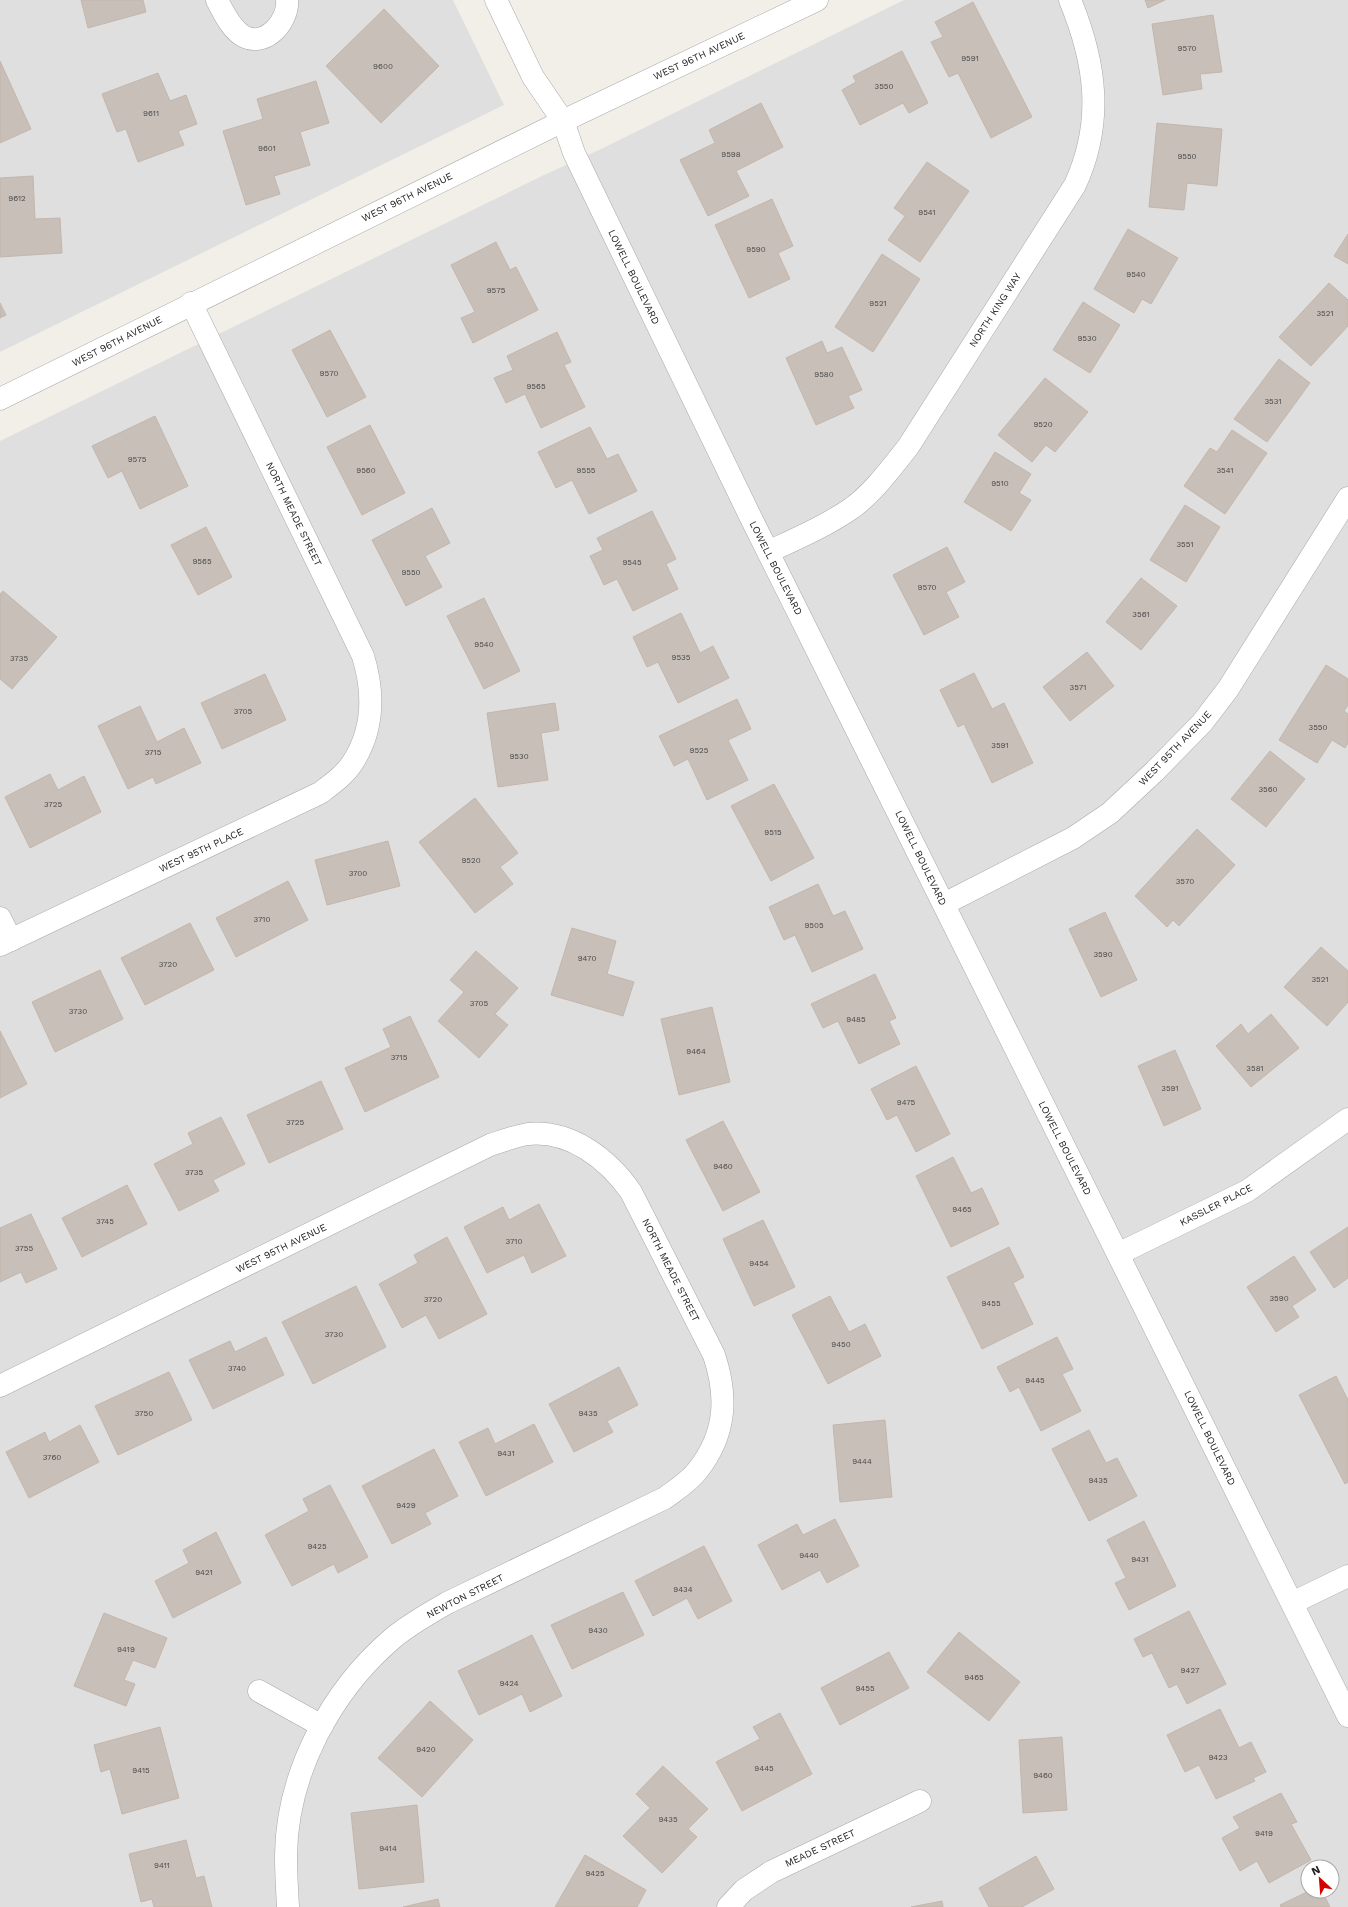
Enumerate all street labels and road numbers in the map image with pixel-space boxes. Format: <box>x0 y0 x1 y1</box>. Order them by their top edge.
street label: WEST 96TH AVENUE <box>652 30 746 82</box>
street label: WEST 96TH AVENUE <box>360 170 454 224</box>
street label: LOWELL BOULEVARD <box>606 228 662 326</box>
street label: NORTH KING WAY <box>967 271 1023 349</box>
street label: WEST 96TH AVENUE <box>70 313 164 369</box>
street label: NORTH MEADE STREET <box>264 460 324 568</box>
street label: LOWELL BOULEVARD <box>747 519 805 617</box>
street label: WEST 95TH AVENUE <box>1137 708 1213 788</box>
street label: LOWELL BOULEVARD <box>893 809 949 907</box>
street label: WEST 95TH PLACE <box>157 826 245 874</box>
street label: LOWELL BOULEVARD <box>1036 1099 1094 1197</box>
street label: KASSLER PLACE <box>1178 1182 1254 1228</box>
street label: NORTH MEADE STREET <box>640 1217 702 1323</box>
street label: WEST 95TH AVENUE <box>234 1221 328 1275</box>
street label: LOWELL BOULEVARD <box>1182 1389 1238 1487</box>
street label: NEWTON STREET <box>425 1572 505 1620</box>
street label: MEADE STREET <box>783 1827 857 1869</box>

